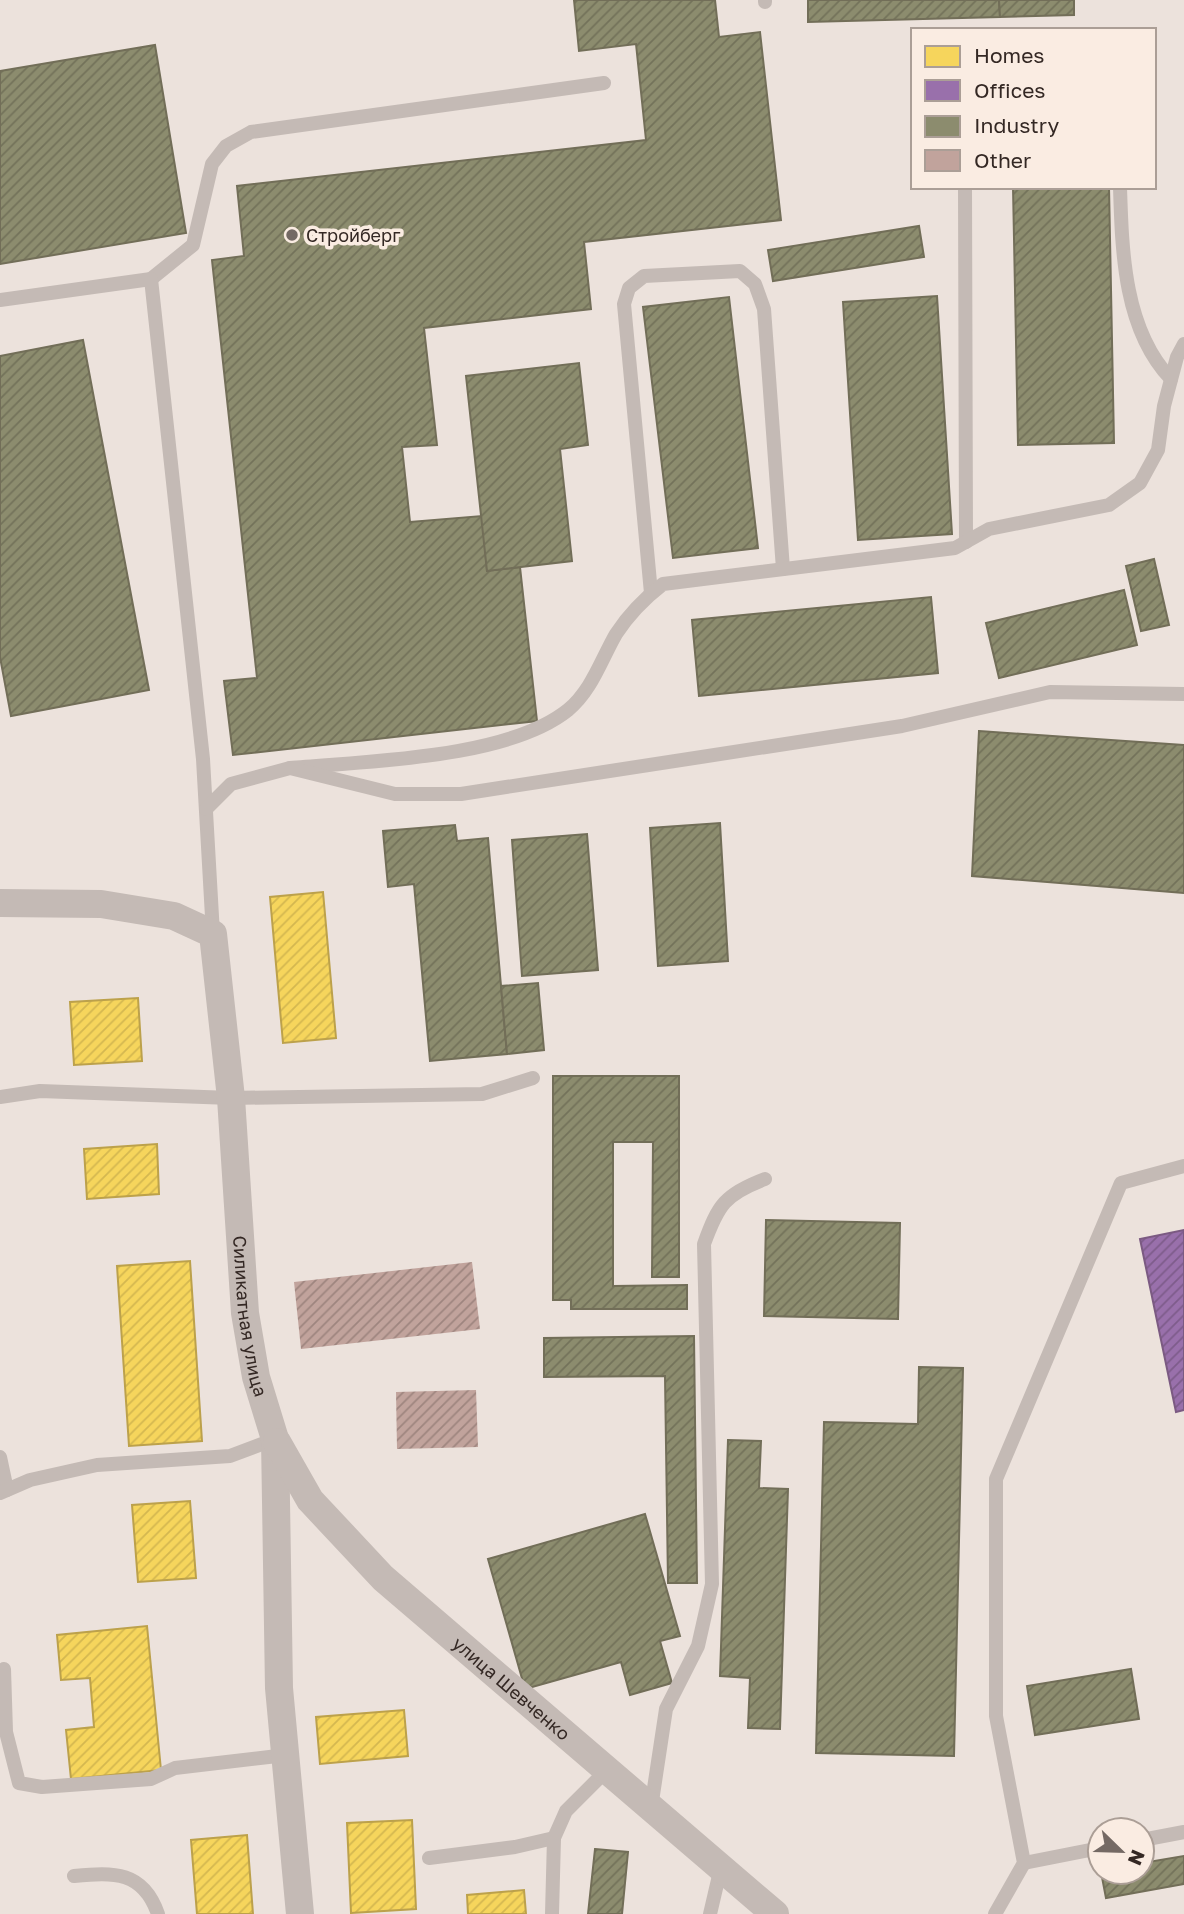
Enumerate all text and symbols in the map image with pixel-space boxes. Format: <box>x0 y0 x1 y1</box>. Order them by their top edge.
legend <box>911 28 1156 189</box>
text: Homes <box>974 42 1044 68</box>
text: Offices <box>974 77 1045 103</box>
text: Industry <box>974 112 1059 138</box>
text: Other <box>974 147 1031 173</box>
place label: Стройберг <box>306 224 400 246</box>
marker: Стройберг <box>284 227 300 243</box>
street label: Силикатная улица <box>229 1235 272 1399</box>
street label: улица Шевченко <box>448 1632 575 1745</box>
north arrow <box>1086 1816 1156 1886</box>
text: N <box>1124 1847 1151 1869</box>

